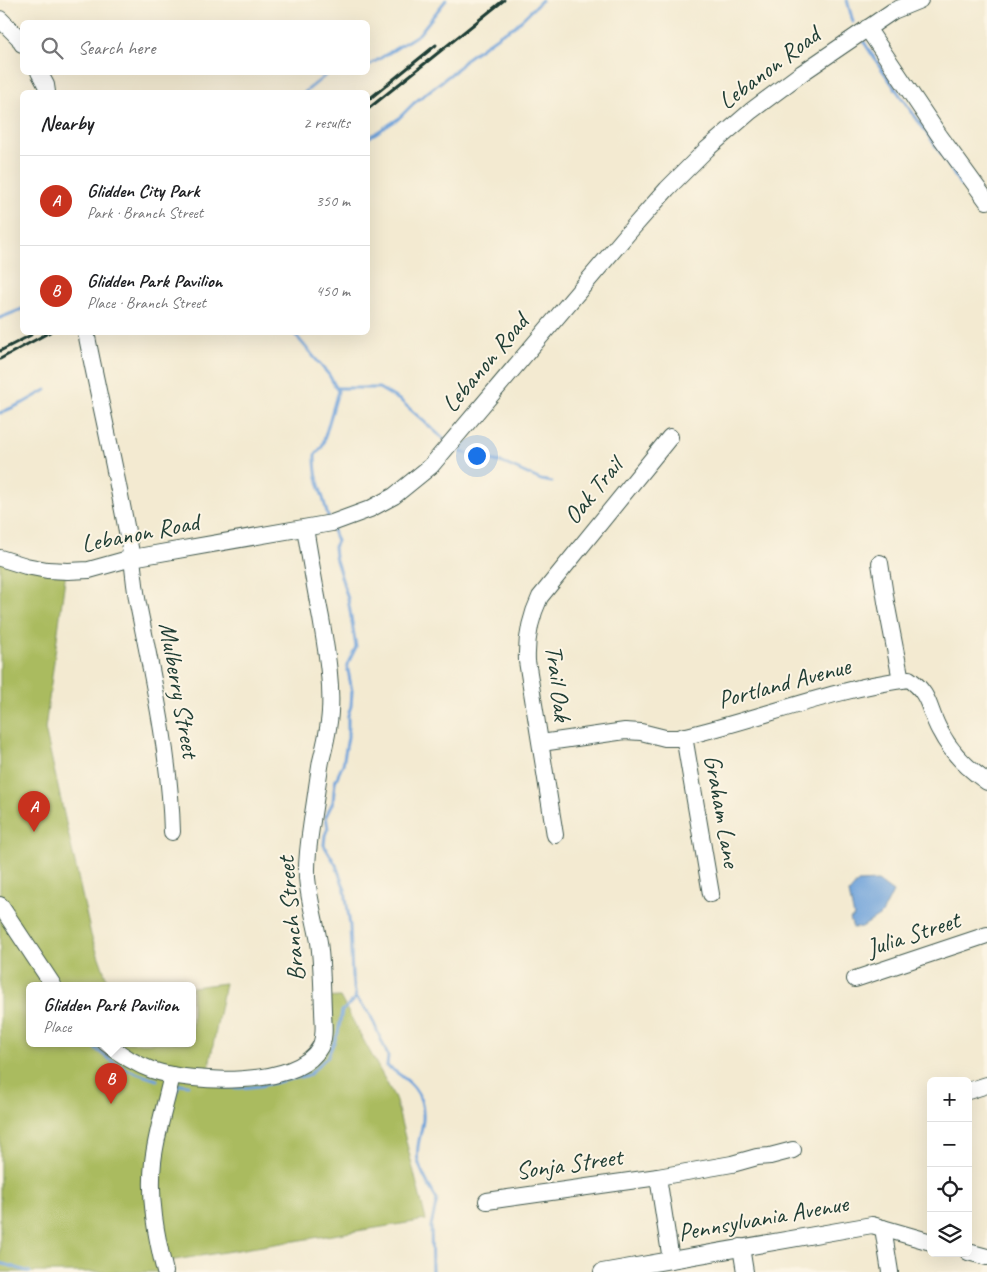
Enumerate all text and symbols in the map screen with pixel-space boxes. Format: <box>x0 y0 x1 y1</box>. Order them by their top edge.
street label: Lebanon Road <box>712 17 829 117</box>
search box <box>20 20 370 75</box>
icon: search <box>38 34 66 62</box>
text: Search here <box>78 36 155 60</box>
text: Nearby <box>40 110 93 136</box>
text: 2 results <box>303 113 350 133</box>
text: Glidden City Park <box>87 179 199 203</box>
text: A <box>52 191 60 211</box>
text: 350 m <box>316 191 350 211</box>
text: Park · Branch Street <box>87 203 203 223</box>
text: Glidden Park Pavilion <box>87 269 222 293</box>
text: B <box>52 281 60 301</box>
text: 450 m <box>316 281 350 301</box>
text: Place · Branch Street <box>87 293 206 313</box>
street label: Lebanon Road <box>435 304 538 419</box>
your location <box>464 443 490 469</box>
street label: Oak Trail <box>556 447 633 531</box>
street label: Lebanon Road <box>79 505 206 560</box>
street label: Mulberry Street <box>151 620 207 763</box>
street label: Trail Oak <box>537 643 579 725</box>
street label: Portland Avenue <box>714 650 855 716</box>
street label: Graham Lane <box>696 752 748 872</box>
pin: A <box>18 791 50 832</box>
street label: Branch Street <box>269 853 312 983</box>
street label: Julia Street <box>862 903 966 964</box>
popup <box>26 982 196 1047</box>
text: Glidden Park Pavilion <box>43 993 179 1017</box>
text: Place <box>43 1017 71 1037</box>
pin: B <box>95 1063 127 1104</box>
map controls <box>927 1077 972 1257</box>
button: + <box>927 1077 972 1122</box>
button: − <box>927 1122 972 1167</box>
street label: Sonja Street <box>514 1140 627 1187</box>
button: locate <box>927 1167 972 1212</box>
street label: Pennsylvania Avenue <box>676 1187 852 1249</box>
button: layers <box>927 1212 972 1257</box>

